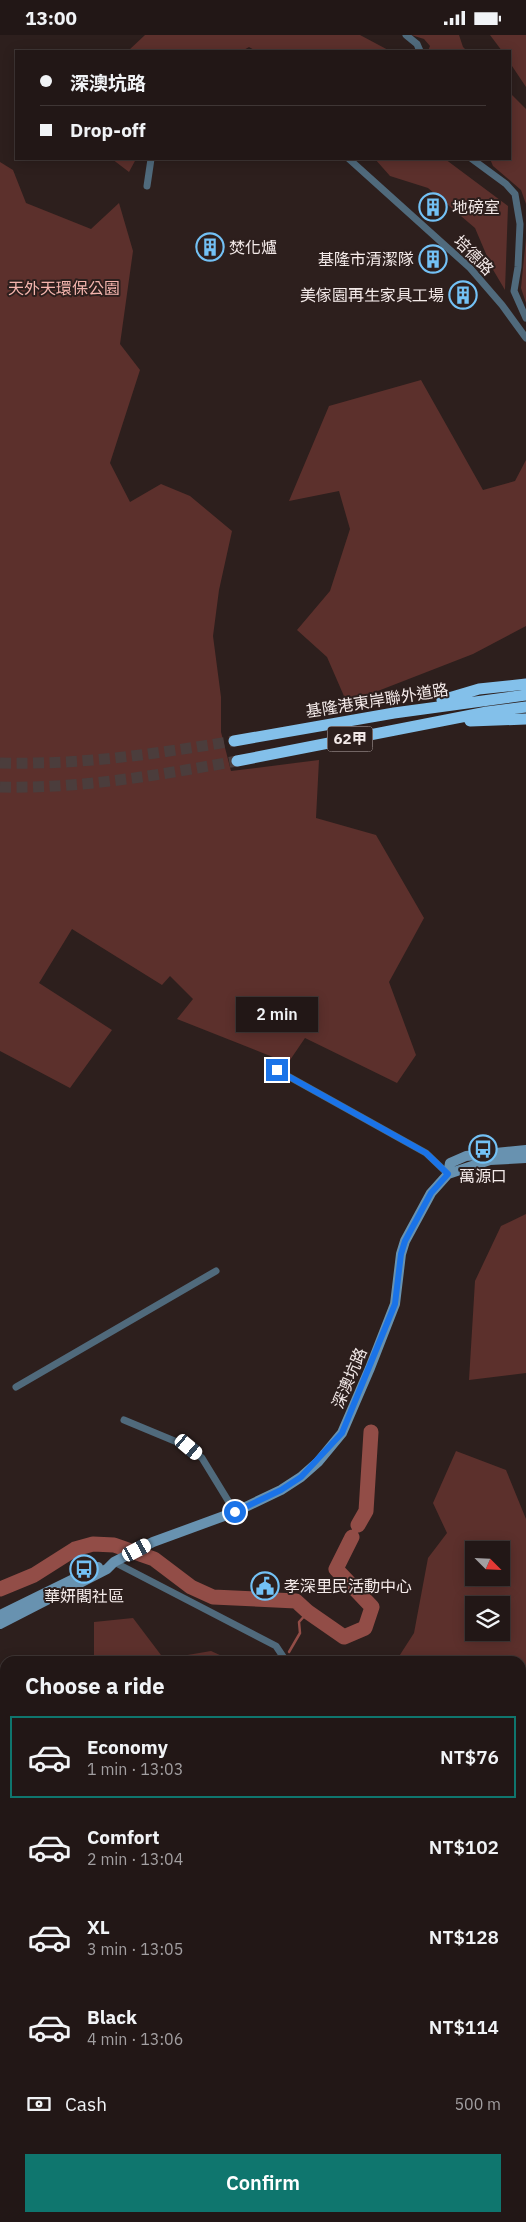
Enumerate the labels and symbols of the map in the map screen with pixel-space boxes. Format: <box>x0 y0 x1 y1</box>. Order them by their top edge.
building icon: 地磅室 <box>418 192 448 222</box>
place label: 地磅室 <box>452 197 500 217</box>
street label: 培德路 <box>450 231 498 279</box>
building icon: 焚化爐 <box>195 232 225 262</box>
place label: 焚化爐 <box>229 237 277 257</box>
building icon: 基隆市清潔隊 <box>418 244 448 274</box>
place label: 基隆市清潔隊 <box>318 249 414 269</box>
park label: 天外天環保公園 <box>8 278 120 298</box>
building icon: 美傢園再生家具工場 <box>448 280 478 310</box>
place label: 美傢園再生家具工場 <box>300 285 444 305</box>
street label: 基隆港東岸聯外道路 <box>304 679 450 721</box>
road number: 62甲 <box>328 727 372 751</box>
callout: 2 min <box>236 997 318 1033</box>
route end <box>266 1059 288 1081</box>
bus stop icon: 萬源口 <box>468 1134 498 1164</box>
place label: 萬源口 <box>459 1166 507 1186</box>
street label: 深澳坑路 <box>327 1345 371 1411</box>
car <box>172 1432 205 1462</box>
route start <box>224 1501 246 1523</box>
car <box>120 1536 153 1564</box>
north arrow <box>465 1541 510 1586</box>
bus stop icon: 華妍閣社區 <box>69 1554 99 1584</box>
public building icon: 孝深里民活動中心 <box>250 1571 280 1601</box>
place label: 孝深里民活動中心 <box>284 1576 412 1596</box>
place label: 華妍閣社區 <box>44 1586 124 1606</box>

